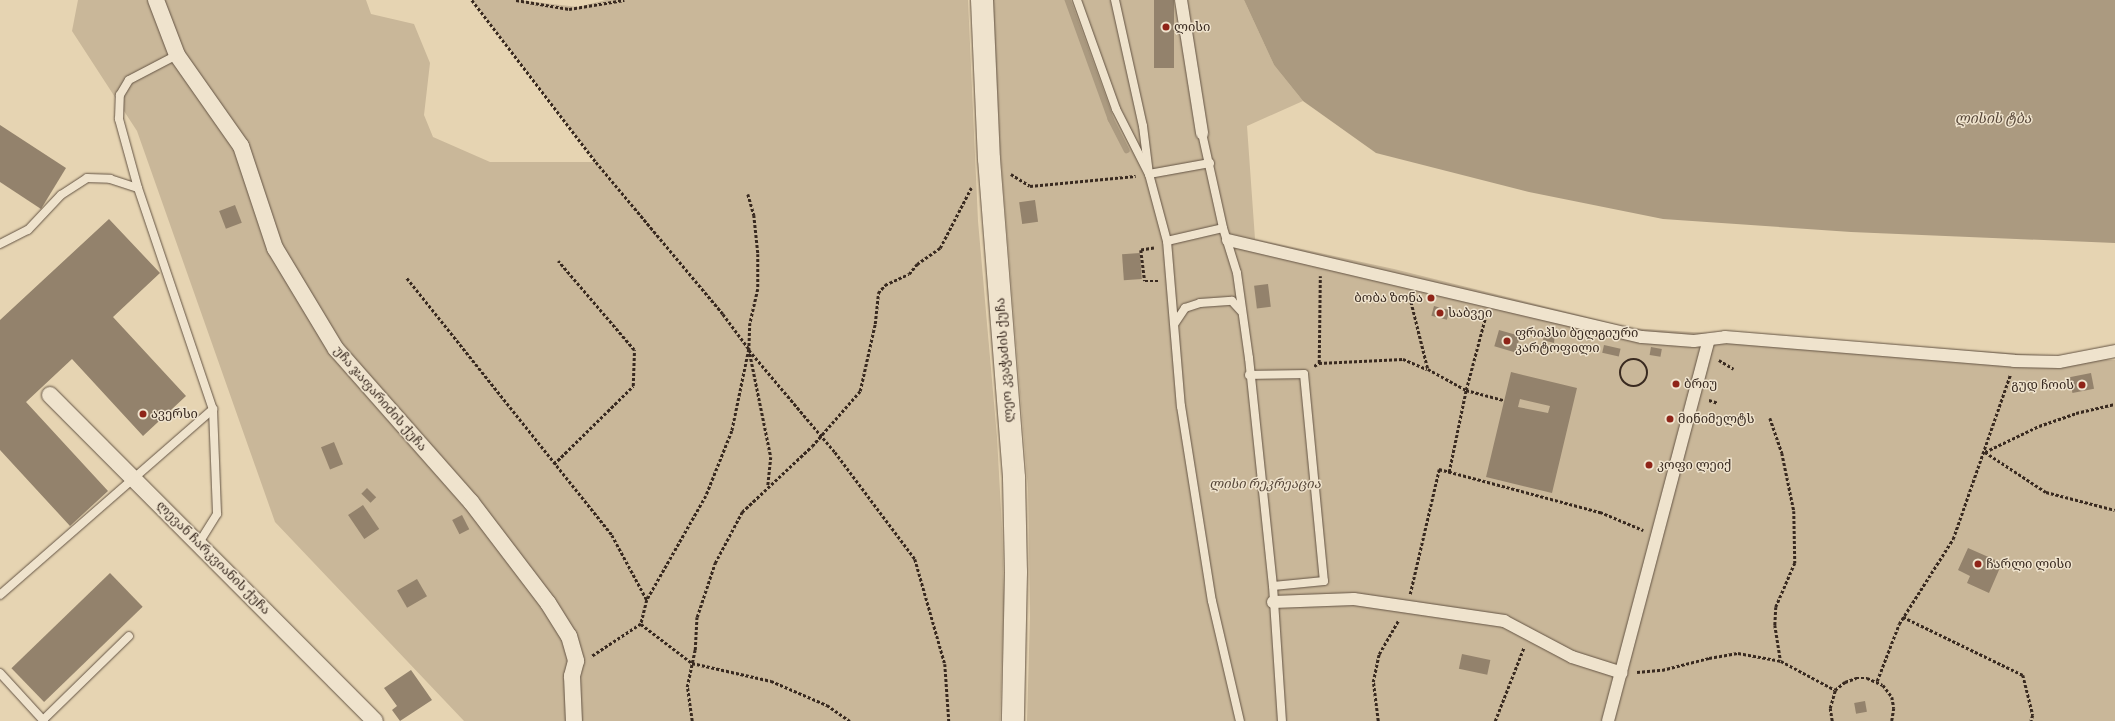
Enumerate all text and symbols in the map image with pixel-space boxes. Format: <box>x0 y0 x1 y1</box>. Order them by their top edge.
place label: ლისი <box>1174 19 1210 35</box>
marker: ლისი <box>1161 22 1171 32</box>
water label: ლისის ტბა <box>1955 111 2031 127</box>
place label: ბობა ზონა <box>1354 290 1423 306</box>
marker: ბობა ზონა <box>1426 293 1436 303</box>
street label: ლეო კვაჭაძის ქუჩა <box>993 297 1017 423</box>
place label: საბვეი <box>1448 305 1492 321</box>
marker: საბვეი <box>1435 308 1445 318</box>
place label: ფრიპსი ბელგიური კარტოფილი <box>1515 326 1638 357</box>
marker: ფრიპსი ბელგიური კარტოფილი <box>1502 336 1512 346</box>
street label: უჩა ჯაფარიძის ქუჩა <box>330 343 430 455</box>
place label: ბრიუ <box>1684 376 1717 392</box>
place label: გუდ ჩოის <box>2011 377 2074 393</box>
marker: ბრიუ <box>1671 379 1681 389</box>
marker: გუდ ჩოის <box>2077 380 2087 390</box>
place label: ავერსი <box>151 406 198 422</box>
marker: ავერსი <box>138 409 148 419</box>
place label: მინიმელტს <box>1678 411 1755 427</box>
marker: მინიმელტს <box>1665 414 1675 424</box>
place label: კოფი ლეიქ <box>1657 457 1732 473</box>
marker: კოფი ლეიქ <box>1644 460 1654 470</box>
park label: ლისი რეკრეაცია <box>1209 476 1321 492</box>
street label: ლევან ჩარკვიანის ქუჩა <box>153 498 273 618</box>
place label: ჩარლი ლისი <box>1986 556 2072 572</box>
marker: ჩარლი ლისი <box>1973 559 1983 569</box>

